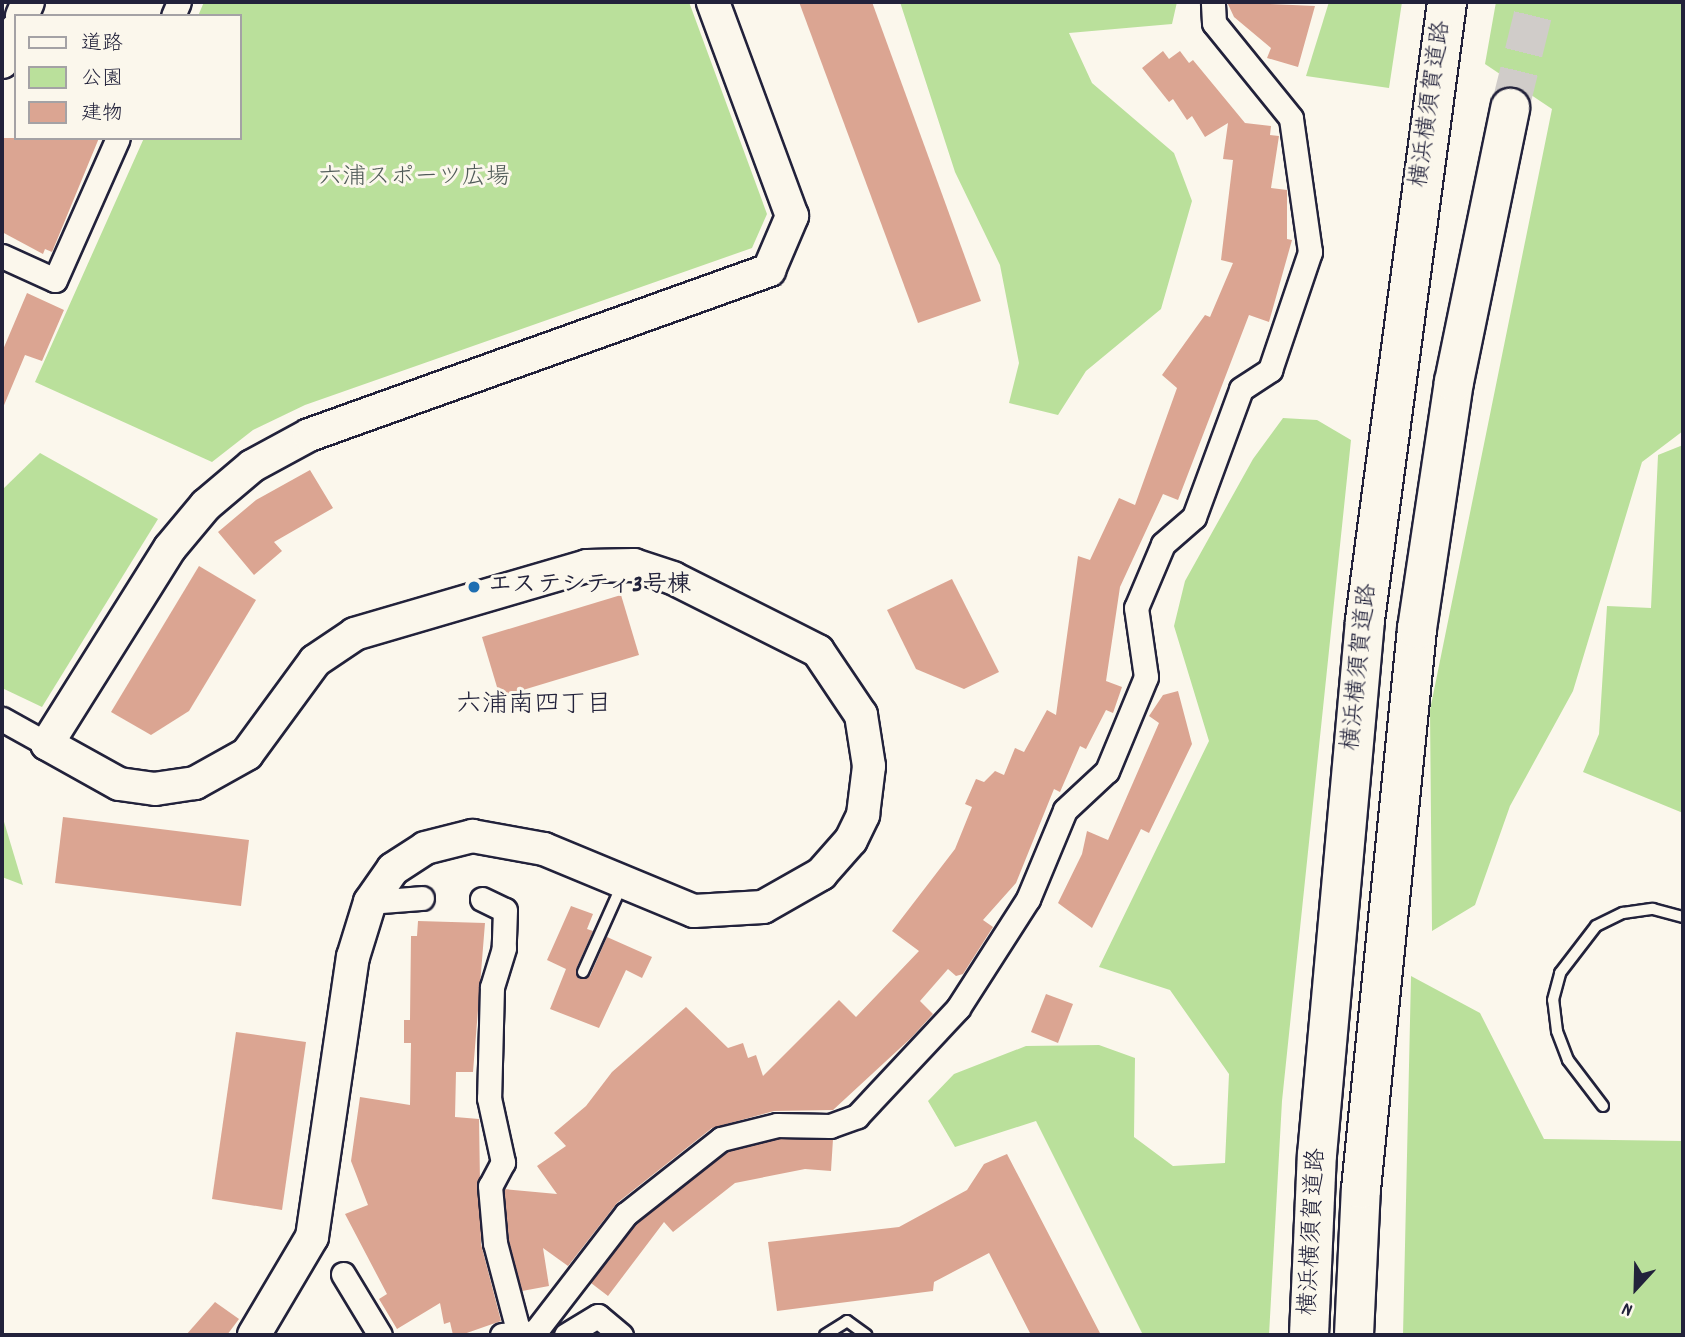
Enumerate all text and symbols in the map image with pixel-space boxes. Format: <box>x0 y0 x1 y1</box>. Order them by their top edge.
legend <box>14 14 242 140</box>
street label: 横浜横須賀道路 <box>1406 19 1458 189</box>
text: 道路 <box>81 30 123 60</box>
text: 公園 <box>81 65 123 95</box>
text: 建物 <box>81 100 123 130</box>
park label: 六浦スポーツ広場 <box>318 165 510 193</box>
place label: エステシティ3号棟 <box>488 573 691 601</box>
marker: エステシティ3号棟 <box>466 579 482 595</box>
street label: 横浜横須賀道路 <box>1338 582 1384 752</box>
district label: 六浦南四丁目 <box>456 690 612 722</box>
street label: 横浜横須賀道路 <box>1295 1147 1333 1317</box>
north arrow <box>1601 1253 1671 1323</box>
text: N <box>1619 1294 1637 1322</box>

